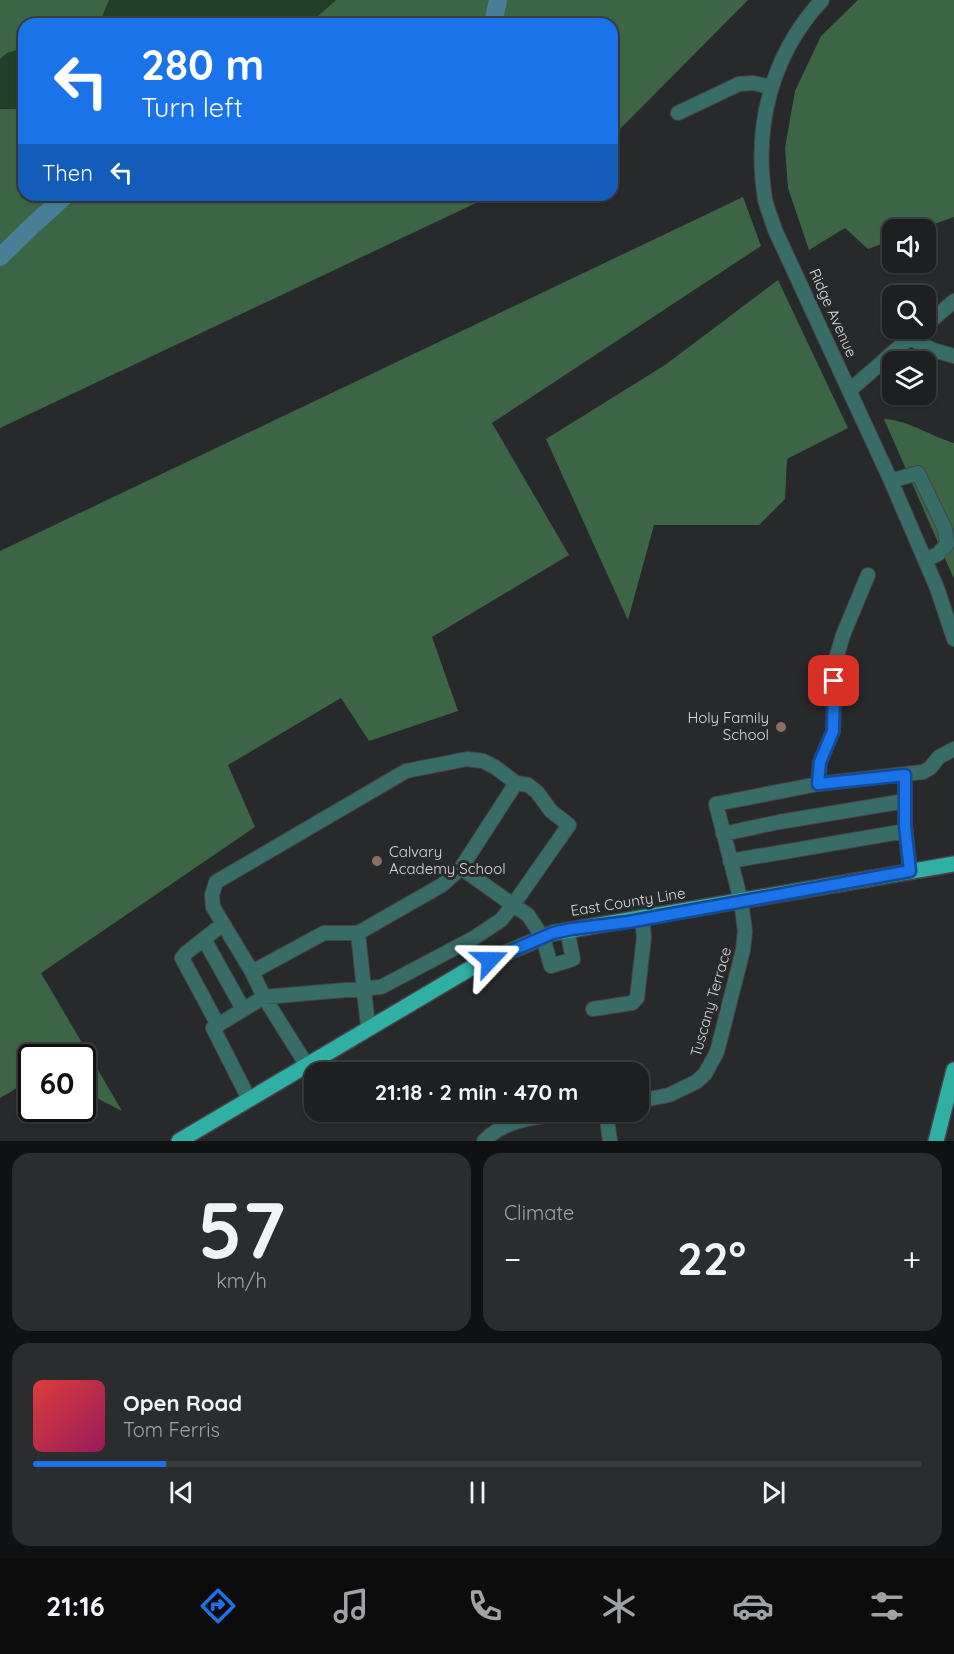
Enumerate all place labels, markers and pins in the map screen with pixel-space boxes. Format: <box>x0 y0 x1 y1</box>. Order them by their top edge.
pin <box>808 655 859 706</box>
place label: Holy Family School <box>687 708 769 744</box>
marker: Holy Family School <box>774 720 788 734</box>
place label: Calvary Academy School <box>389 842 506 878</box>
marker: Calvary Academy School <box>370 854 384 868</box>

